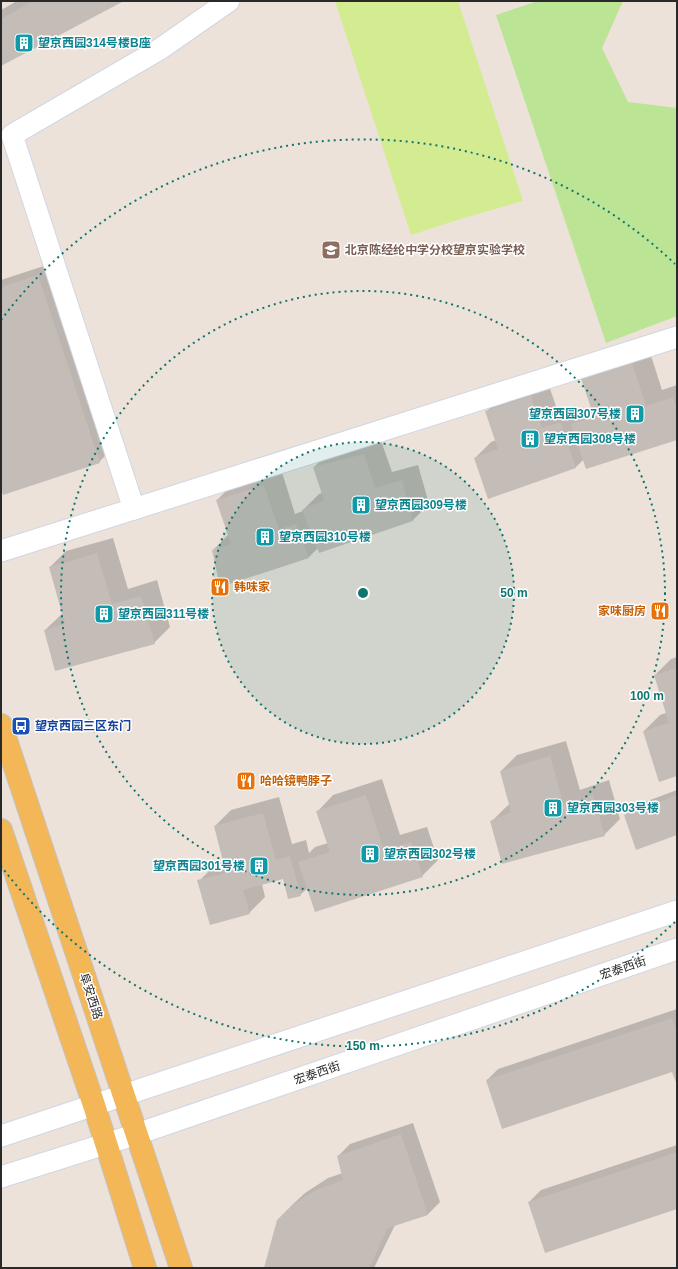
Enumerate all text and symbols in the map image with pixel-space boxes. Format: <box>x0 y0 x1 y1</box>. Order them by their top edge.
building icon: 望京西园314号楼B座 <box>13 32 35 54</box>
place label: 望京西园314号楼B座 <box>38 36 151 50</box>
school or university icon: 北京陈经纶中学分校望京实验学校 <box>320 239 342 261</box>
place label: 北京陈经纶中学分校望京实验学校 <box>345 243 525 257</box>
building icon: 望京西园307号楼 <box>624 403 646 425</box>
place label: 望京西园307号楼 <box>529 407 621 421</box>
building icon: 望京西园308号楼 <box>519 428 541 450</box>
place label: 望京西园308号楼 <box>544 432 636 446</box>
building icon: 望京西园309号楼 <box>350 494 372 516</box>
place label: 望京西园309号楼 <box>375 498 467 512</box>
building icon: 望京西园310号楼 <box>254 526 276 548</box>
place label: 望京西园310号楼 <box>279 530 371 544</box>
restaurant icon: 韩味家 <box>209 576 231 598</box>
place label: 韩味家 <box>234 580 270 594</box>
centre of rings <box>356 586 370 600</box>
text: 50 m <box>500 586 528 600</box>
restaurant icon: 家味厨房 <box>649 600 671 622</box>
building icon: 望京西园311号楼 <box>93 603 115 625</box>
place label: 家味厨房 <box>598 604 646 618</box>
place label: 望京西园311号楼 <box>118 607 209 621</box>
text: 100 m <box>630 689 664 703</box>
bus stop icon: 望京西园三区东门 <box>10 715 32 737</box>
place label: 望京西园三区东门 <box>35 719 131 733</box>
restaurant icon: 哈哈镜鸭脖子 <box>235 770 257 792</box>
place label: 哈哈镜鸭脖子 <box>260 774 332 788</box>
building icon: 望京西园303号楼 <box>542 797 564 819</box>
place label: 望京西园303号楼 <box>567 801 659 815</box>
building icon: 望京西园302号楼 <box>359 843 381 865</box>
place label: 望京西园302号楼 <box>384 847 476 861</box>
building icon: 望京西园301号楼 <box>248 855 270 877</box>
place label: 望京西园301号楼 <box>153 859 245 873</box>
street label: 宏泰西街 <box>598 954 648 982</box>
street label: 阜安西路 <box>77 971 105 1021</box>
text: 150 m <box>346 1039 380 1053</box>
street label: 宏泰西街 <box>292 1059 342 1087</box>

